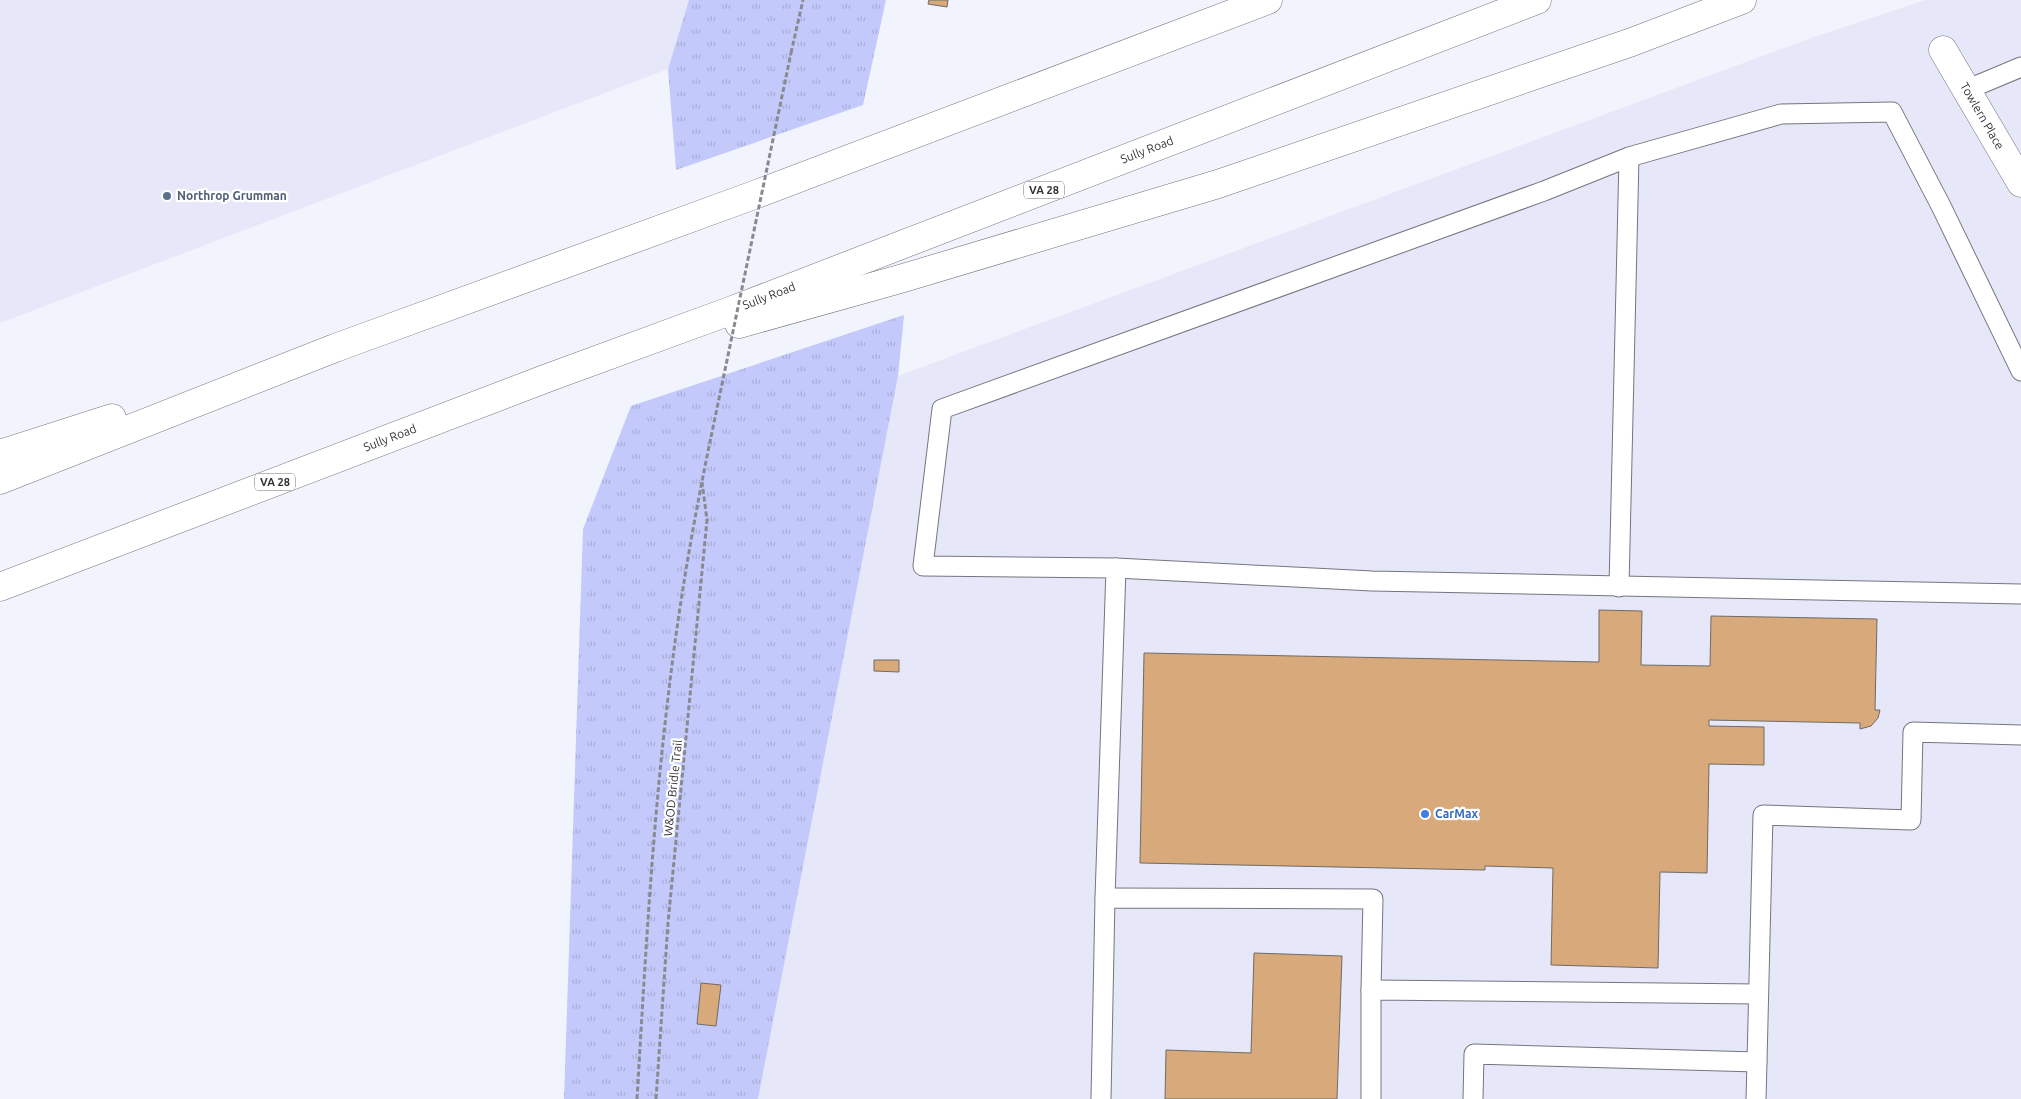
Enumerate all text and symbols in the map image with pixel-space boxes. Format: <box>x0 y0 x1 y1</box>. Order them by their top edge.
street label: Towlern Place <box>1958 80 2007 151</box>
street label: Sully Road <box>1119 134 1175 166</box>
road number: VA 28 <box>1024 182 1064 198</box>
place label: Northrop Grumman <box>177 189 287 202</box>
marker: Northrop Grumman <box>161 190 173 202</box>
street label: Sully Road <box>741 280 797 312</box>
street label: Sully Road <box>362 422 418 454</box>
road number: VA 28 <box>255 474 295 491</box>
street label: W&OD Bridle Trail <box>661 739 684 837</box>
place label: CarMax <box>1435 807 1478 820</box>
marker: CarMax <box>1419 808 1431 820</box>

